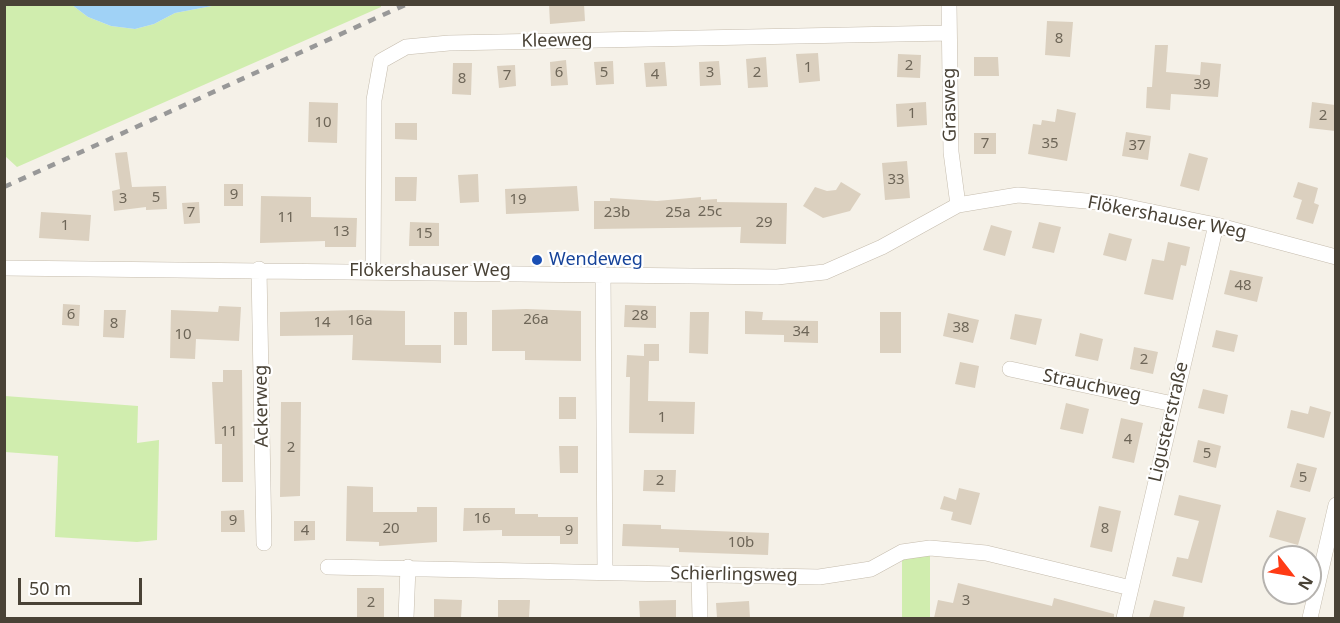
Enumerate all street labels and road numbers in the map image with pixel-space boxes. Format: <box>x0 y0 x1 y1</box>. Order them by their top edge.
street label: Kleeweg <box>521 30 593 52</box>
street label: Grasweg <box>939 68 961 142</box>
street label: Flökershauser Weg <box>1086 192 1248 244</box>
street label: Flökershauser Weg <box>349 260 511 282</box>
street label: Ligusterstraße <box>1145 360 1193 484</box>
street label: Ackerweg <box>250 364 274 448</box>
street label: Strauchweg <box>1041 365 1143 407</box>
street label: Schierlingsweg <box>670 563 798 587</box>

